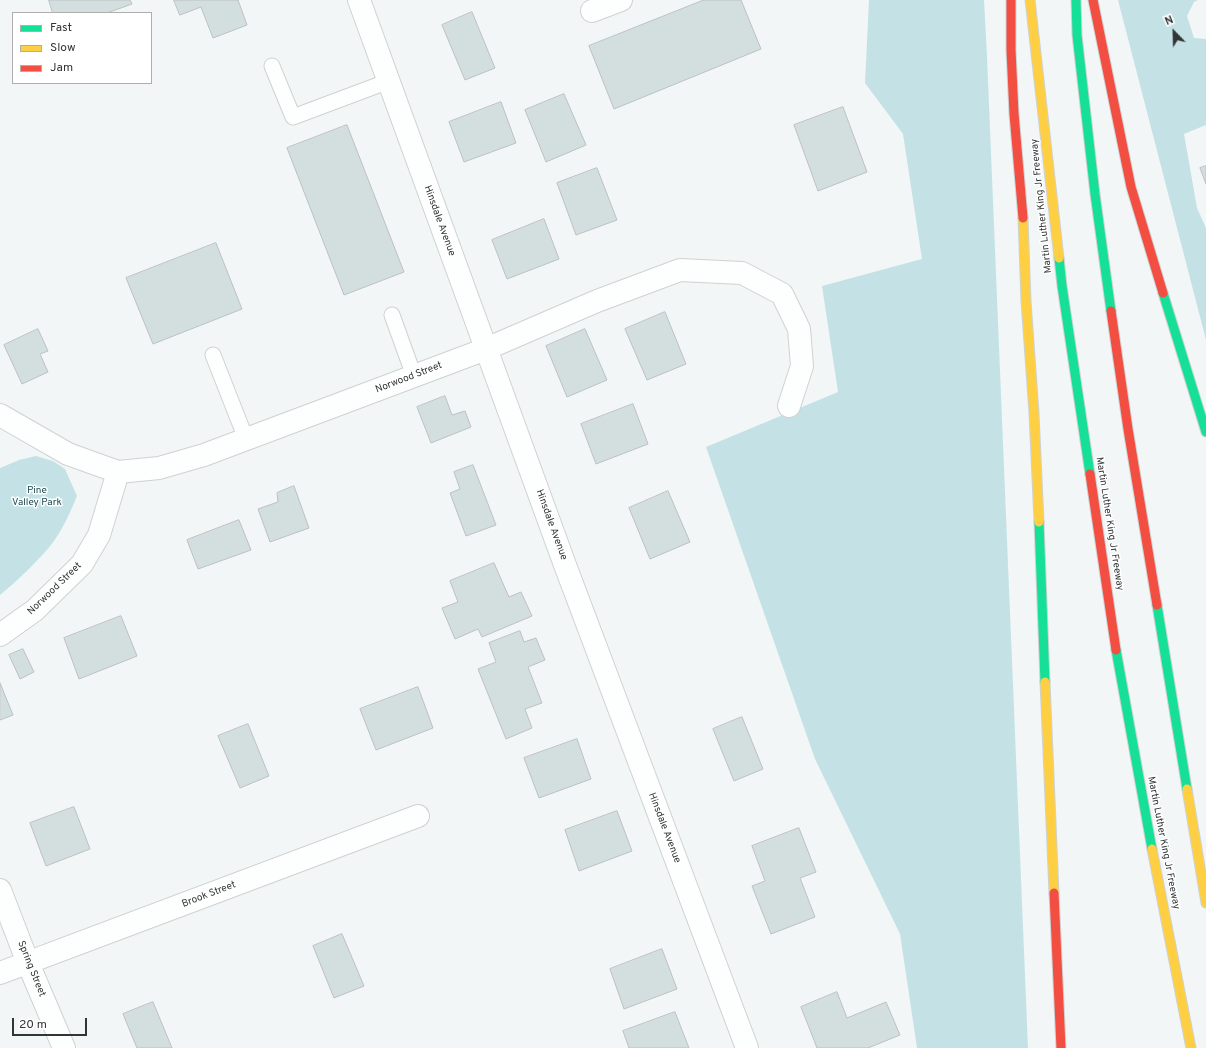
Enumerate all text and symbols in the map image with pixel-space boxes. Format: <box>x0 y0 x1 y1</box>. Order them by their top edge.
legend <box>12 12 152 84</box>
north arrow <box>1154 12 1194 52</box>
text: N <box>1163 13 1176 29</box>
text: Fast <box>50 20 72 36</box>
text: Slow <box>50 40 76 56</box>
text: Jam <box>50 60 73 76</box>
street label: Martin Luther King Jr Freeway <box>1029 138 1055 274</box>
street label: Hinsdale Avenue <box>421 184 457 258</box>
street label: Norwood Street <box>374 360 444 396</box>
street label: Martin Luther King Jr Freeway <box>1093 456 1125 592</box>
park label: Pine Valley Park <box>12 485 62 508</box>
street label: Hinsdale Avenue <box>533 488 569 562</box>
street label: Norwood Street <box>25 560 85 618</box>
street label: Martin Luther King Jr Freeway <box>1144 776 1182 910</box>
street label: Hinsdale Avenue <box>645 791 683 865</box>
street label: Brook Street <box>180 879 238 911</box>
street label: Spring Street <box>14 939 48 999</box>
scale bar <box>14 1010 89 1036</box>
text: 20 m <box>19 1017 47 1033</box>

